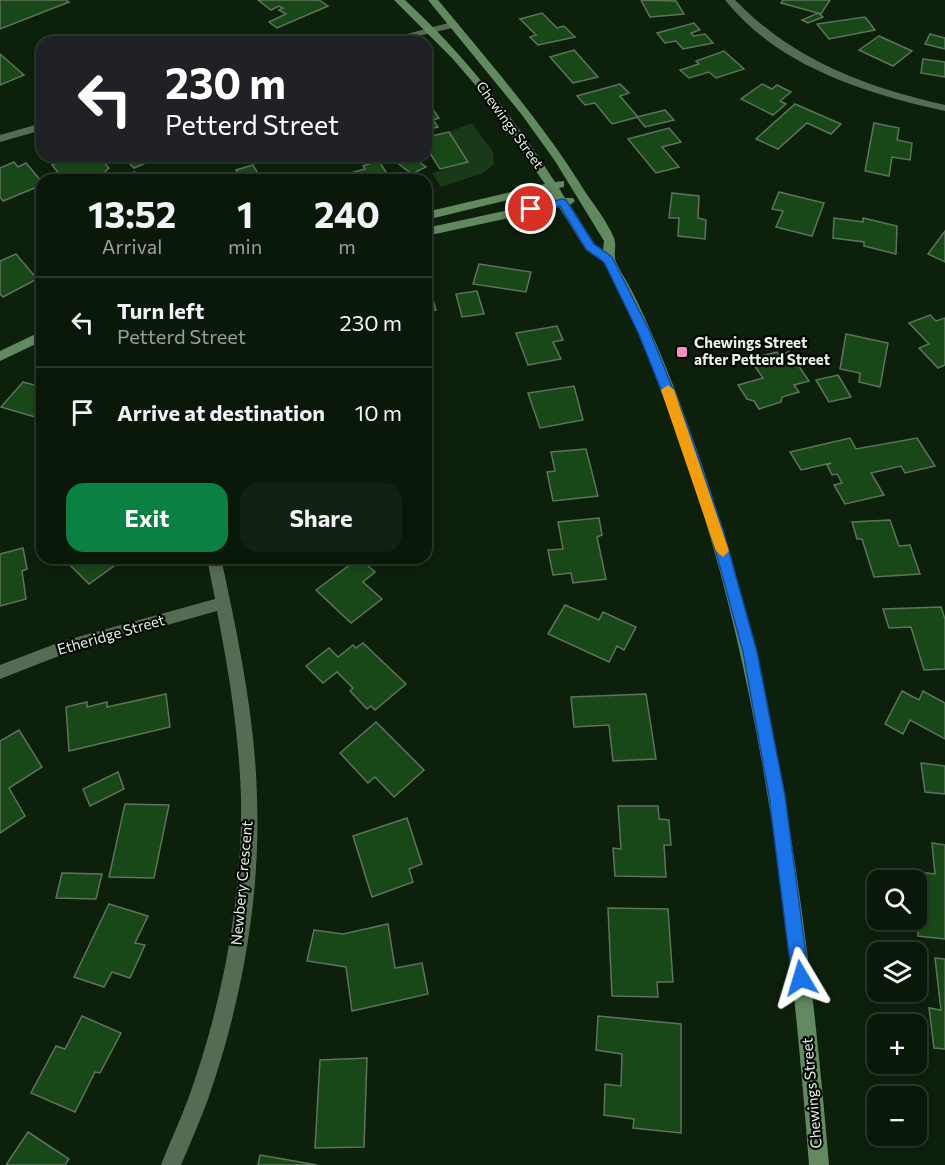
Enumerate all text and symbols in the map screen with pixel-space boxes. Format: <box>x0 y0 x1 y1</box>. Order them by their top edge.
text: 230 m <box>165 56 286 108</box>
icon: left <box>66 60 144 138</box>
street label: Chewings Street <box>473 78 548 172</box>
text: Petterd Street <box>165 108 339 141</box>
pin <box>505 183 556 234</box>
text: 13:52 <box>88 191 176 235</box>
text: 1 <box>237 191 253 235</box>
text: 240 <box>314 191 380 235</box>
icon: arrive <box>514 192 547 225</box>
text: Arrival <box>102 234 162 258</box>
text: min <box>228 234 262 258</box>
text: m <box>338 234 356 258</box>
text: Turn left <box>117 297 204 324</box>
icon: left <box>66 306 99 339</box>
text: 230 m <box>339 309 402 336</box>
text: Petterd Street <box>117 324 246 348</box>
place label: Chewings Street after Petterd Street <box>694 333 830 368</box>
marker: Chewings Street after Petterd Street <box>675 345 689 359</box>
icon: arrive <box>66 396 99 429</box>
text: Arrive at destination <box>117 399 325 426</box>
text: 10 m <box>355 399 402 426</box>
button: Exit <box>66 483 228 552</box>
button: Share <box>240 483 402 552</box>
street label: Etheridge Street <box>55 610 167 658</box>
street label: Newbery Crescent <box>227 820 255 946</box>
map controls <box>867 870 927 1146</box>
button: search <box>867 870 927 930</box>
button: layers <box>867 942 927 1002</box>
position arrow <box>769 946 833 1010</box>
button: + <box>867 1014 927 1074</box>
street label: Chewings Street <box>797 1037 825 1149</box>
button: − <box>867 1086 927 1146</box>

